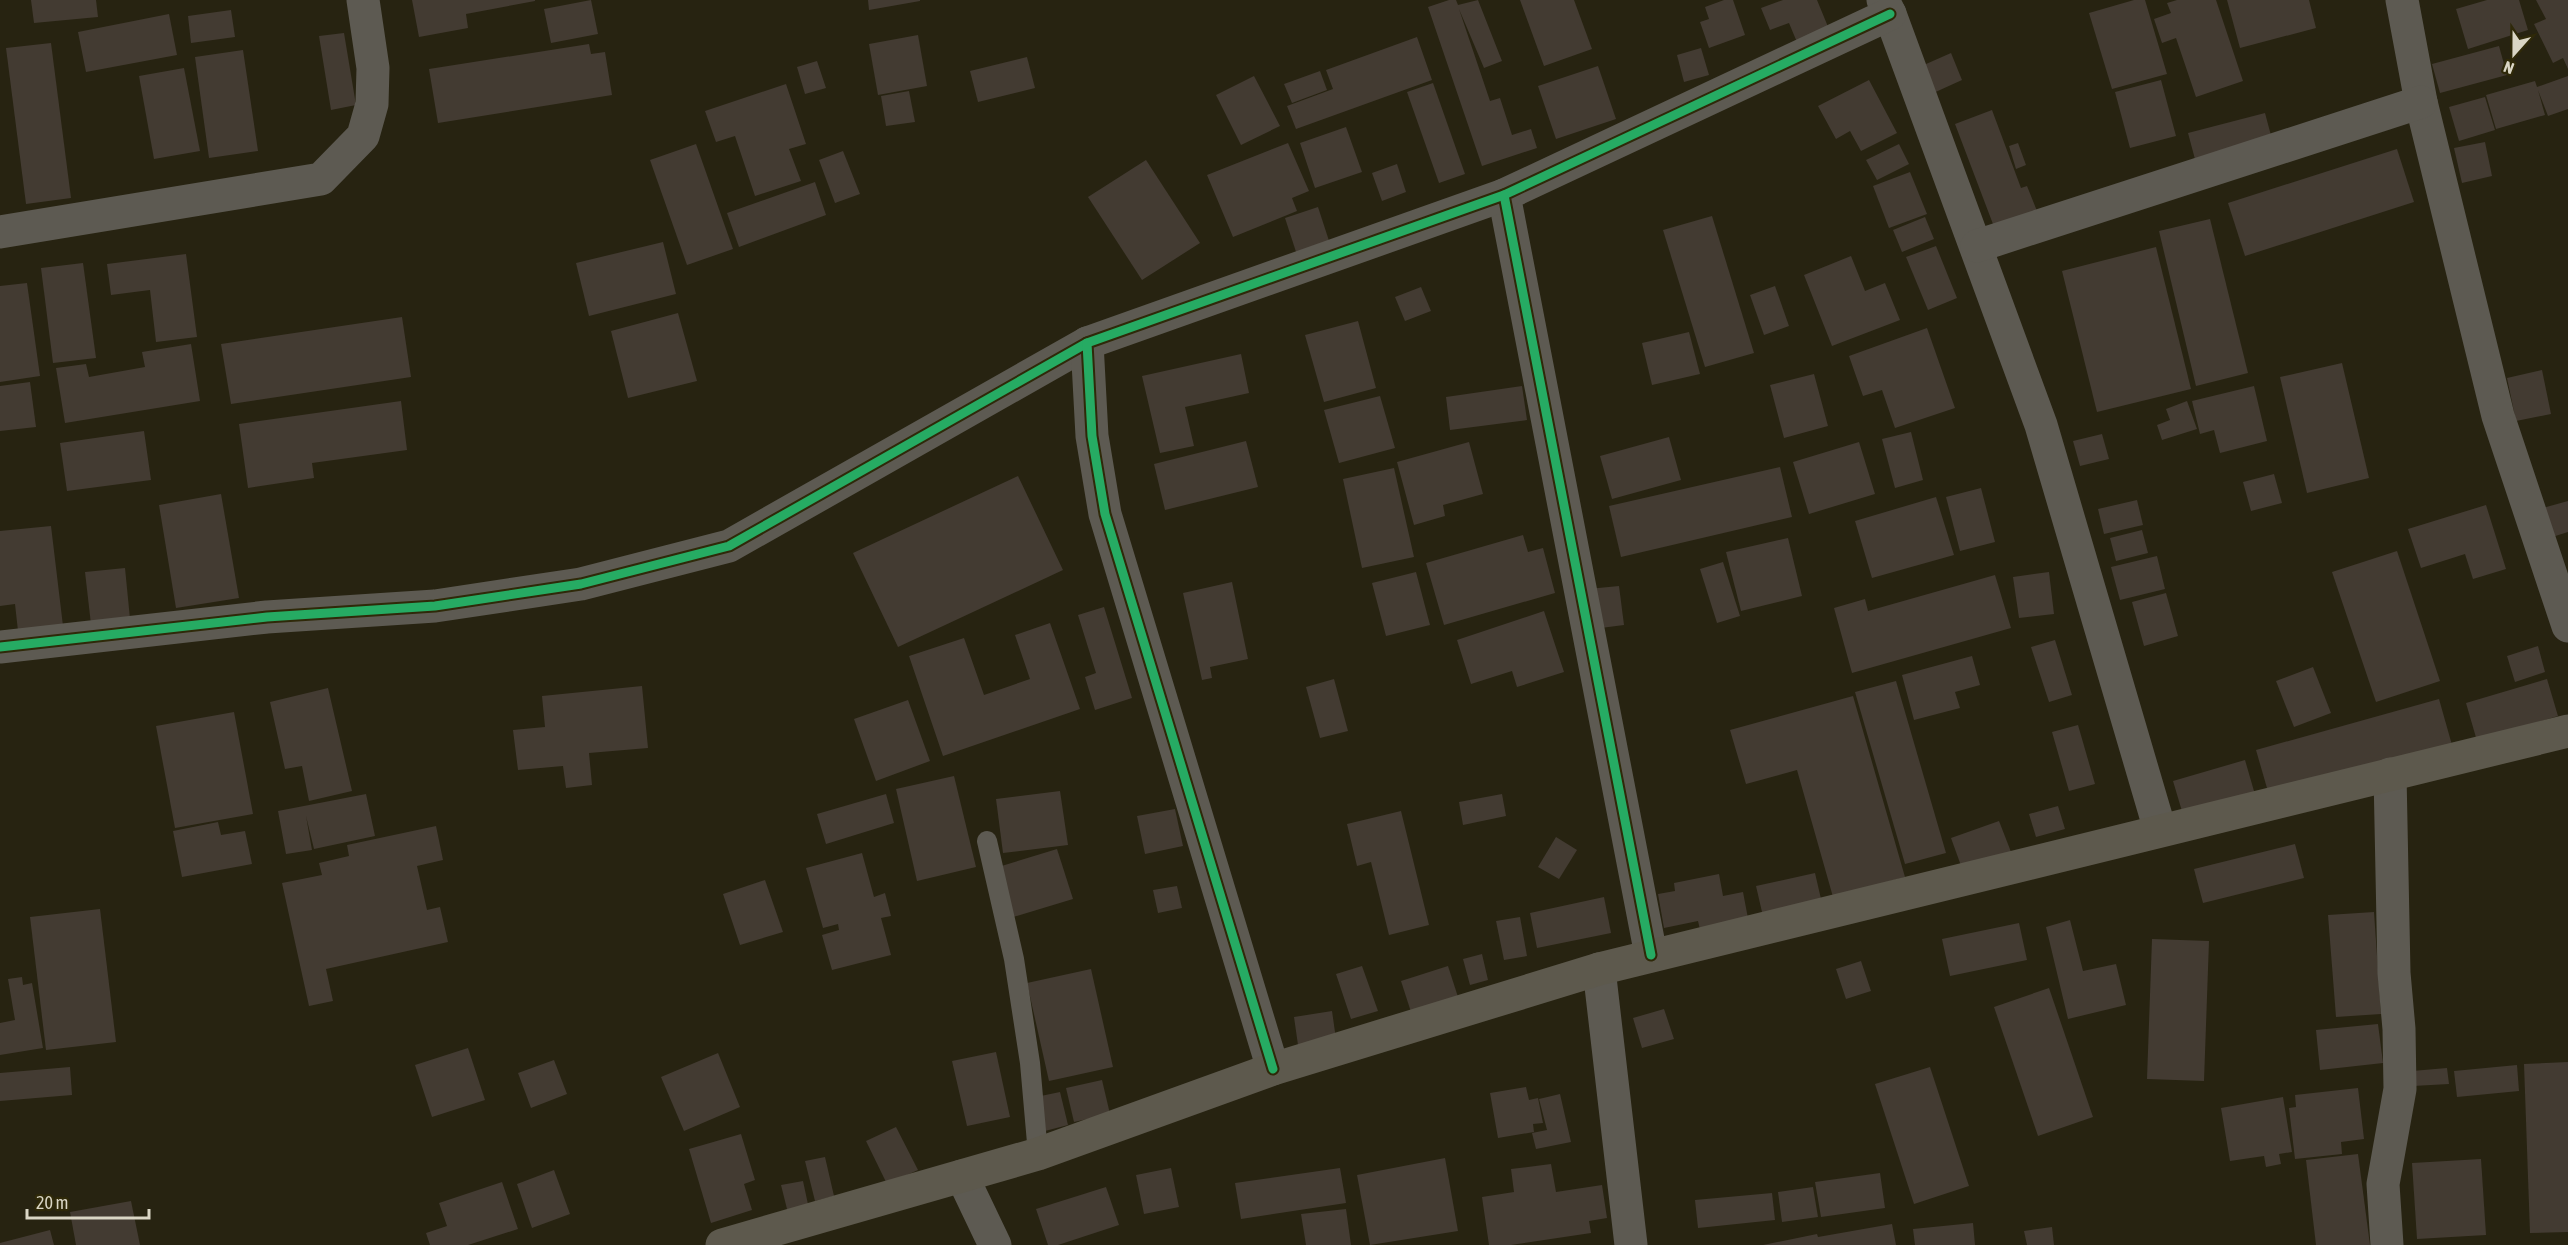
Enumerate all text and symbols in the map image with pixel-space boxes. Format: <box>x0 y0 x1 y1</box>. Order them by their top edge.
north arrow <box>2484 24 2544 84</box>
text: N <box>2501 58 2516 78</box>
scale bar <box>27 1182 148 1220</box>
text: 20 m <box>36 1192 68 1213</box>

